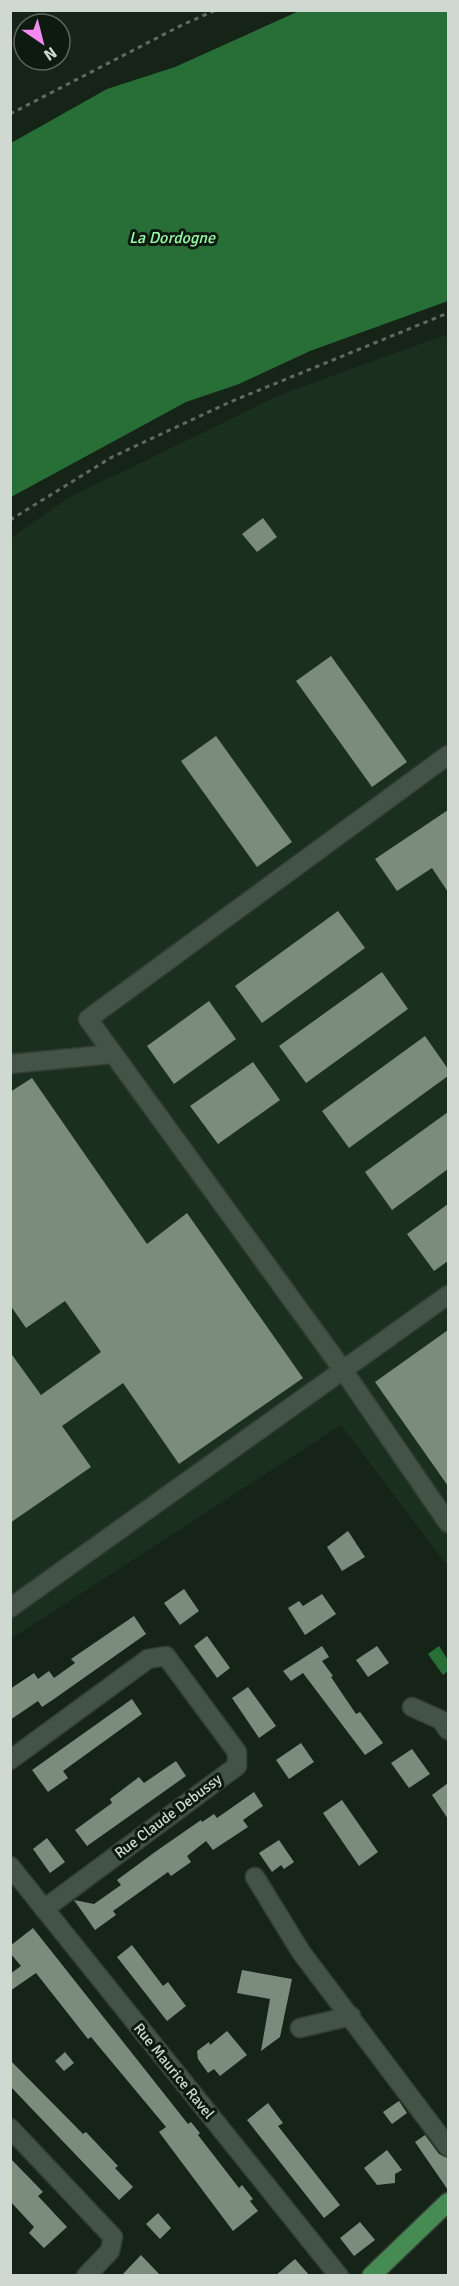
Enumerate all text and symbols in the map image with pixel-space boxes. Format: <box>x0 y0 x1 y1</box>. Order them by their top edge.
north arrow <box>12 12 72 72</box>
text: N <box>40 42 60 65</box>
water label: La Dordogne <box>129 228 216 248</box>
street label: Rue Claude Debussy <box>111 1770 225 1862</box>
street label: Rue Maurice Ravel <box>130 2019 218 2123</box>

